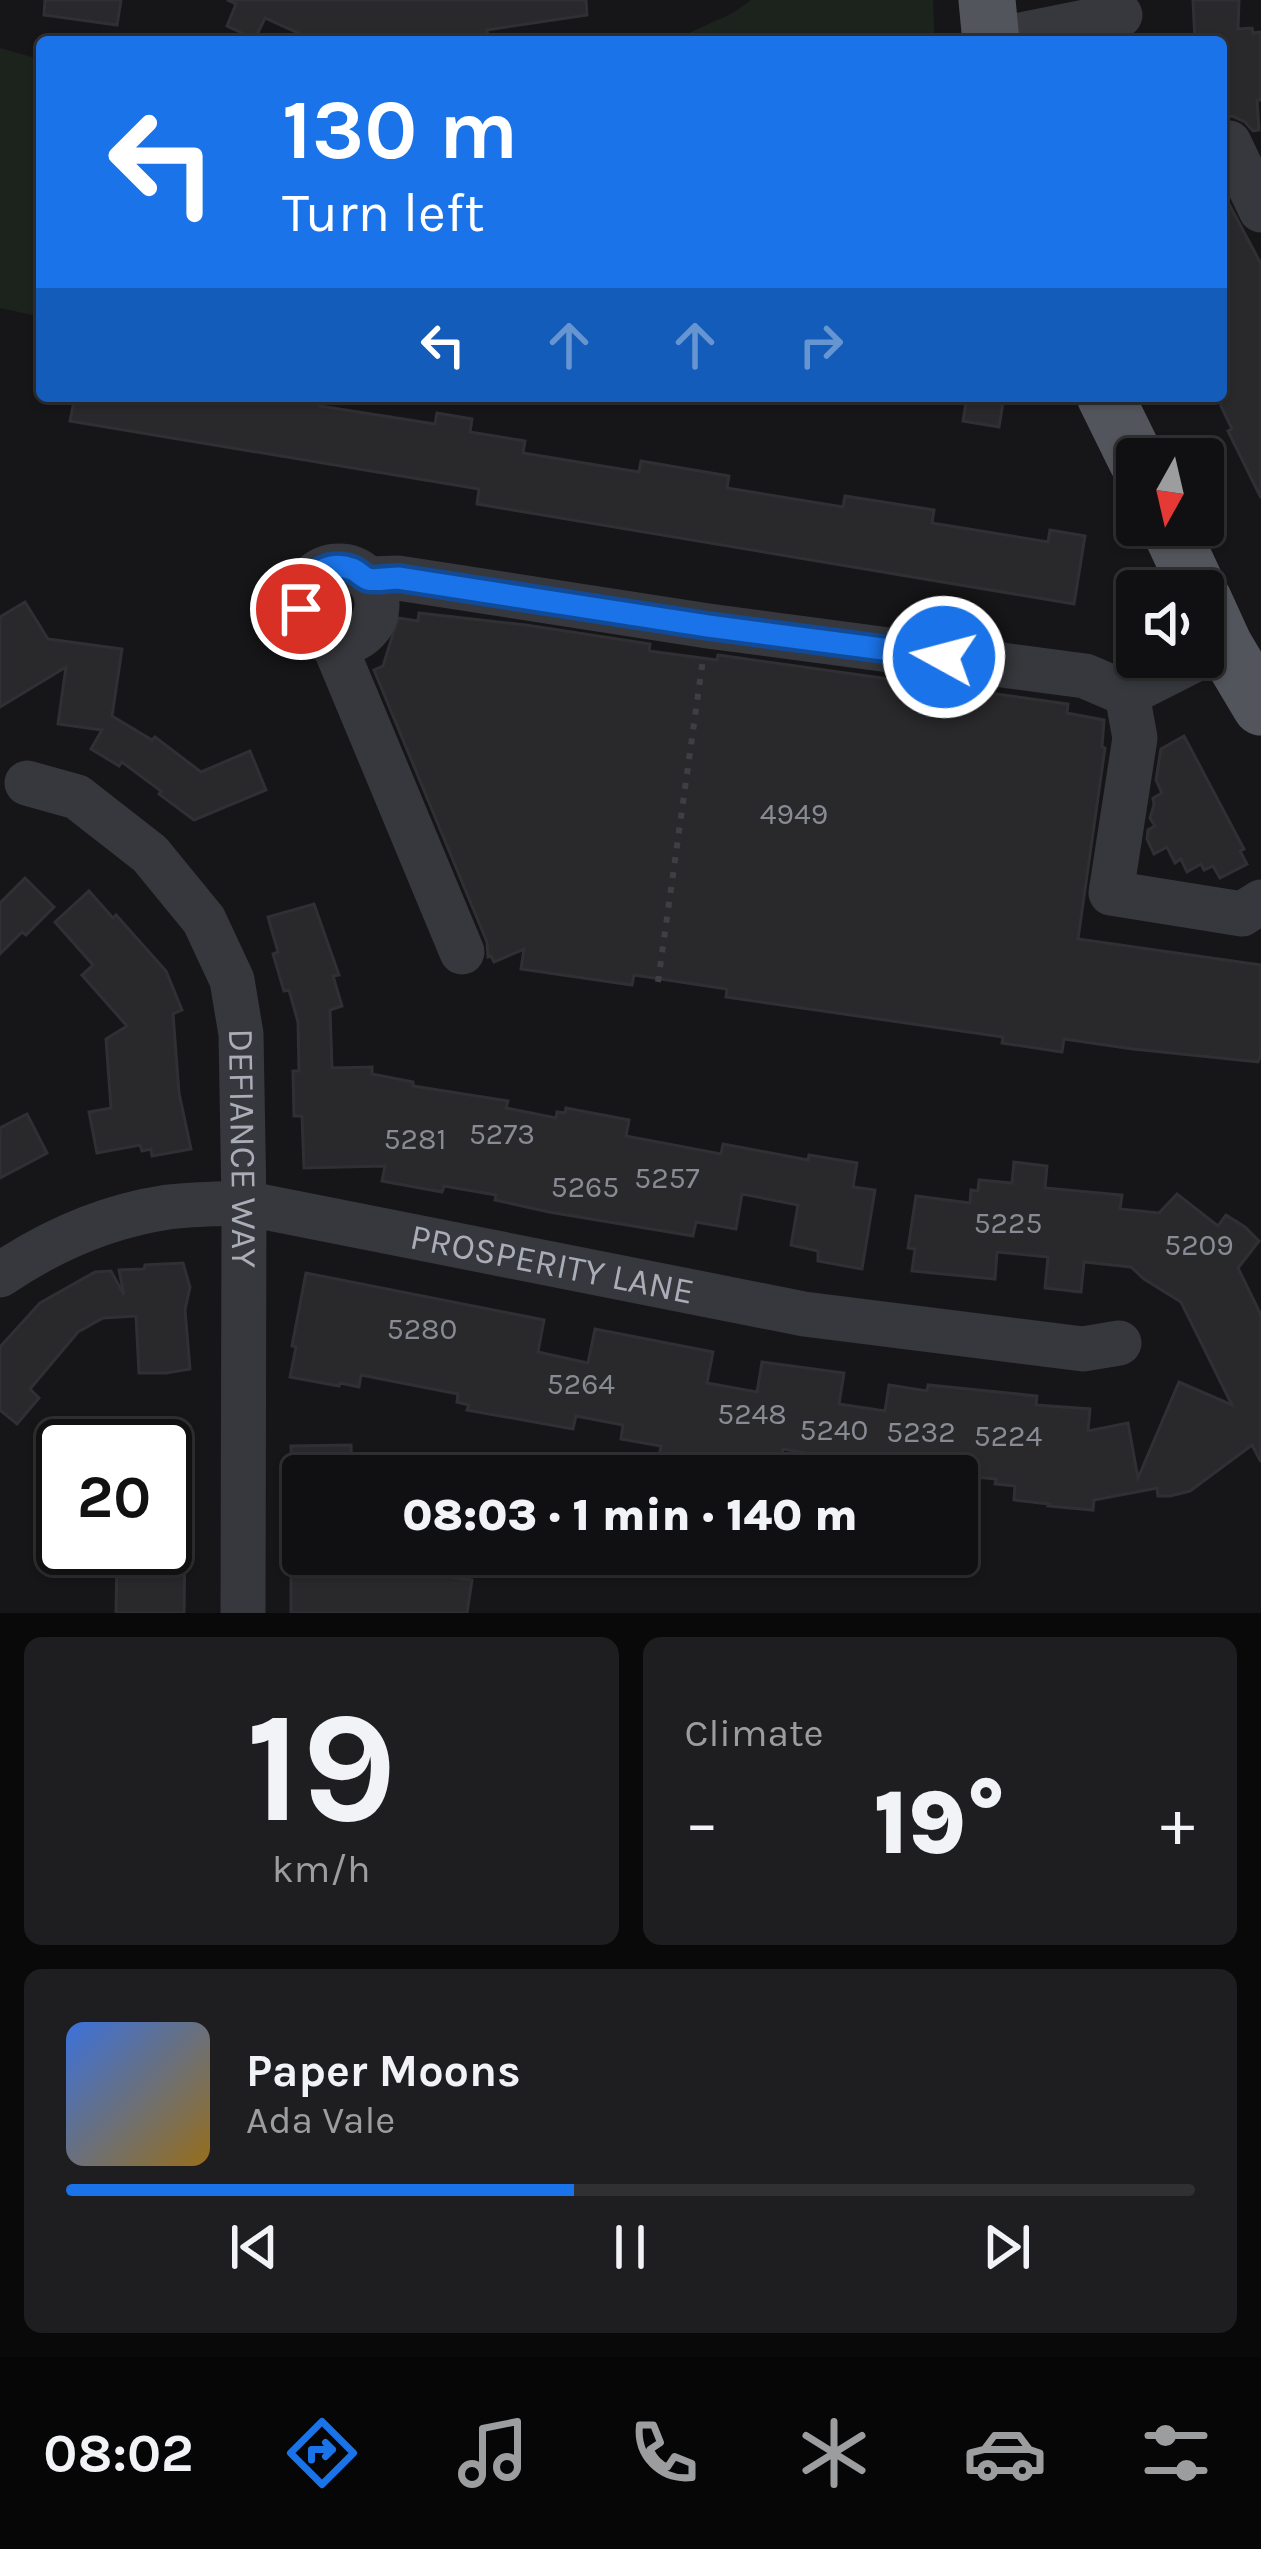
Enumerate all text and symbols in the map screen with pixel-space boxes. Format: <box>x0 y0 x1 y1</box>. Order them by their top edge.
text: 130 m <box>282 81 518 179</box>
icon: left <box>84 84 240 240</box>
text: Turn left <box>282 181 485 245</box>
icon: left <box>410 312 476 378</box>
icon: ahead <box>536 312 602 378</box>
icon: ahead <box>662 312 728 378</box>
icon: right <box>788 312 854 378</box>
north arrow <box>1116 438 1224 546</box>
map controls <box>1116 438 1224 678</box>
pin <box>250 558 352 660</box>
button: sound <box>1116 570 1224 678</box>
icon: arrive <box>268 576 334 642</box>
position arrow <box>881 594 1007 720</box>
house number: 4949 <box>760 796 828 832</box>
street label: DEFIANCE WAY <box>220 1028 265 1268</box>
house number: 5273 <box>469 1116 535 1152</box>
house number: 5281 <box>384 1121 446 1157</box>
house number: 5257 <box>634 1160 700 1196</box>
house number: 5265 <box>551 1169 619 1205</box>
house number: 5225 <box>974 1205 1042 1241</box>
street label: PROSPERITY LANE <box>407 1215 698 1313</box>
house number: 5209 <box>1164 1227 1234 1263</box>
house number: 5280 <box>387 1311 457 1347</box>
house number: 5264 <box>547 1366 615 1402</box>
house number: 5248 <box>717 1396 787 1432</box>
house number: 5240 <box>800 1412 868 1448</box>
house number: 5232 <box>886 1414 956 1450</box>
house number: 5224 <box>974 1418 1042 1454</box>
speed limit sign: 20 <box>36 1419 192 1575</box>
text: 08:03 · 1 min · 140 m <box>402 1489 858 1541</box>
text: 19 <box>246 1677 397 1859</box>
text: Climate <box>685 1710 824 1756</box>
text: 19° <box>874 1770 1006 1876</box>
text: − <box>685 1784 719 1862</box>
text: + <box>1160 1784 1195 1862</box>
text: km/h <box>272 1846 371 1892</box>
text: Paper Moons <box>246 2045 521 2097</box>
text: Ada Vale <box>246 2097 395 2143</box>
icon: previous <box>221 2214 287 2280</box>
icon: pause <box>597 2214 663 2280</box>
icon: next <box>974 2214 1040 2280</box>
icon: directions <box>280 2411 364 2495</box>
icon: music <box>451 2411 535 2495</box>
icon: phone <box>622 2411 706 2495</box>
icon: climate <box>792 2411 876 2495</box>
icon: car <box>963 2411 1047 2495</box>
icon: filters <box>1134 2411 1218 2495</box>
text: 08:02 <box>43 2421 194 2485</box>

